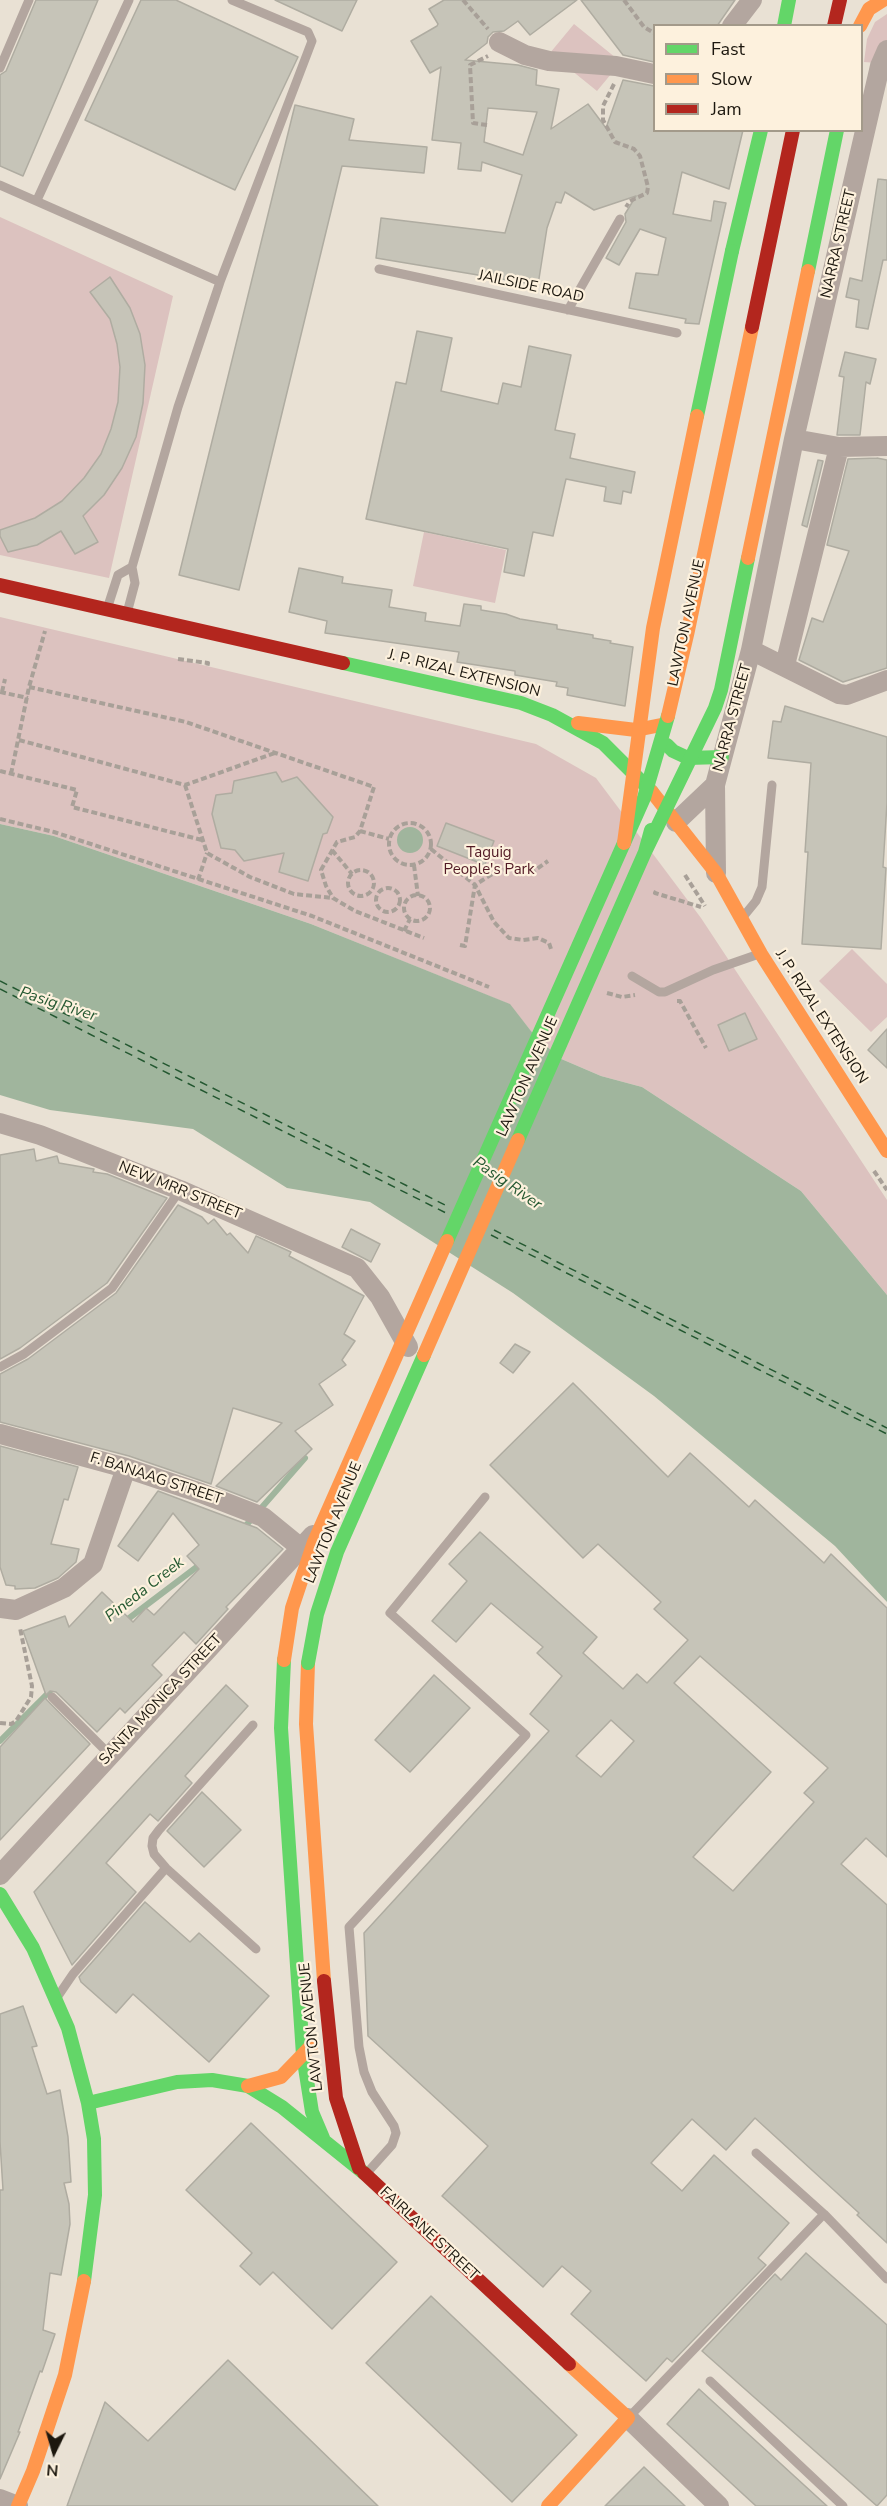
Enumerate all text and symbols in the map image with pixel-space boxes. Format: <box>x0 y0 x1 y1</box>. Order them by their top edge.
legend <box>653 24 863 132</box>
text: Fast <box>711 37 745 61</box>
text: Slow <box>711 67 752 91</box>
text: Jam <box>711 97 742 121</box>
street label: NARRA STREET <box>818 188 860 300</box>
street label: JAILSIDE ROAD <box>476 267 586 307</box>
street label: LAWTON AVENUE <box>665 558 709 688</box>
street label: J. P. RIZAL EXTENSION <box>386 646 542 702</box>
street label: NARRA STREET <box>710 662 756 774</box>
park label: Taguig People's Park <box>444 844 534 879</box>
street label: J. P. RIZAL EXTENSION <box>771 947 871 1087</box>
water label: Pasig River <box>17 984 99 1026</box>
street label: LAWTON AVENUE <box>493 1014 563 1140</box>
water label: Pasig River <box>469 1153 545 1215</box>
street label: NEW MRR STREET <box>116 1158 244 1224</box>
street label: F. BANAAG STREET <box>88 1449 224 1509</box>
street label: LAWTON AVENUE <box>301 1460 367 1586</box>
water label: Pineda Creek <box>102 1553 188 1627</box>
street label: SANTA MONICA STREET <box>96 1631 226 1769</box>
street label: LAWTON AVENUE <box>296 1962 328 2092</box>
street label: FAIRLANE STREET <box>376 2183 482 2285</box>
north arrow <box>24 2422 84 2482</box>
text: N <box>46 2458 59 2481</box>

